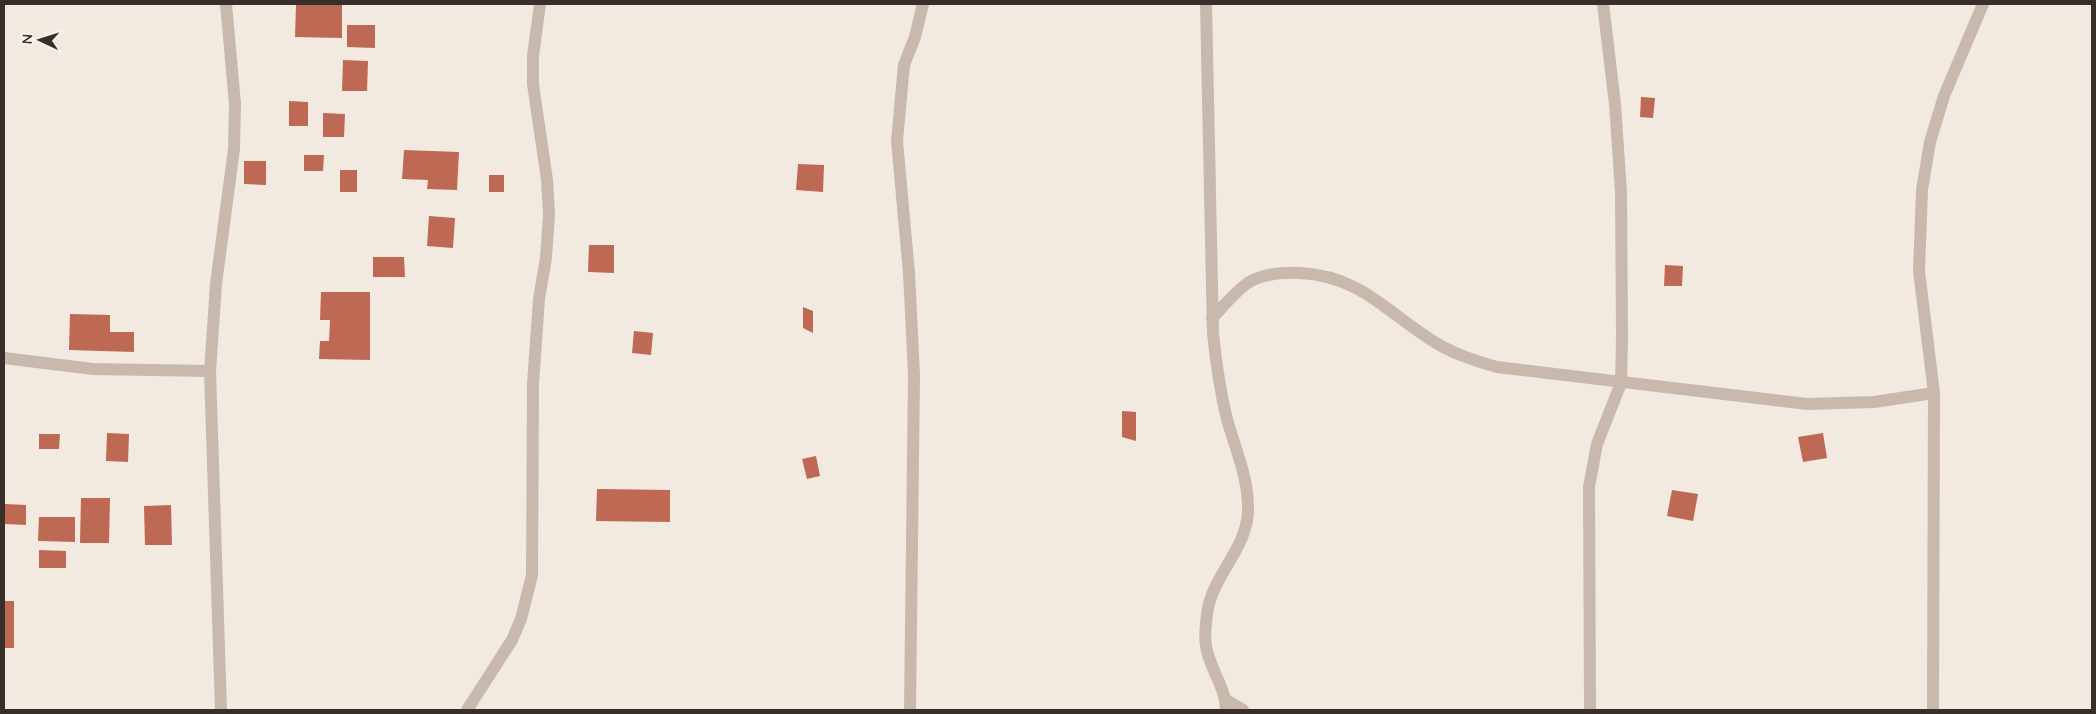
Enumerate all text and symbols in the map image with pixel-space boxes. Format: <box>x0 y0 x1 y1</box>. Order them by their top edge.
north arrow <box>15 15 65 65</box>
text: N <box>18 33 36 45</box>

